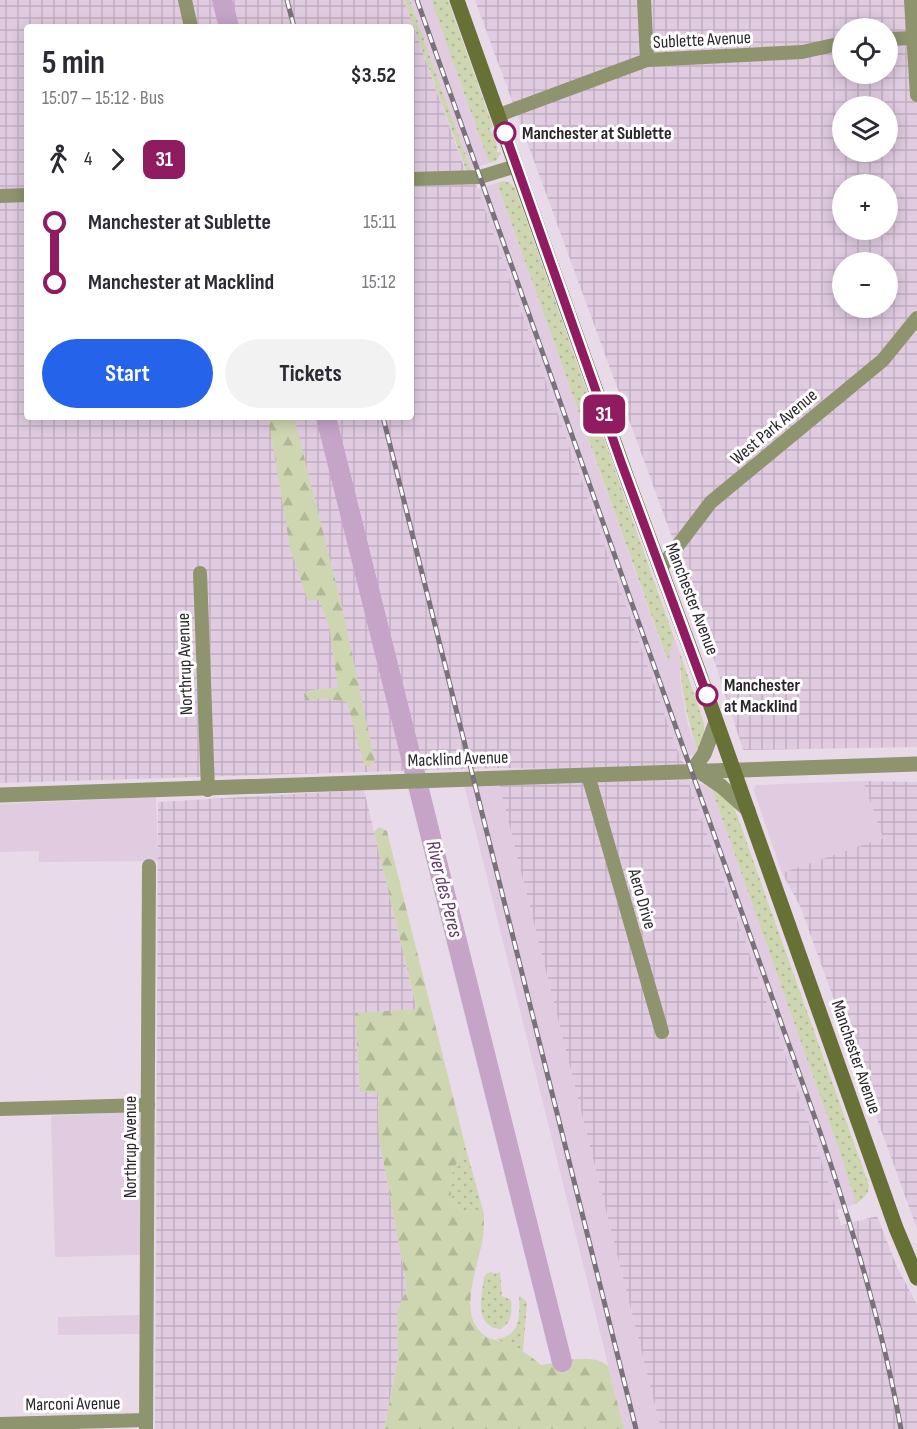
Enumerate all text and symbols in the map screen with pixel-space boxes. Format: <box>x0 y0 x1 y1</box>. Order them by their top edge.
map controls <box>832 18 898 318</box>
button: locate <box>832 18 898 84</box>
street label: Sublette Avenue <box>652 27 752 53</box>
text: 5 min <box>42 43 105 83</box>
text: $3.52 <box>351 62 396 89</box>
text: 15:07 – 15:12 · Bus <box>42 86 164 110</box>
button: layers <box>832 96 898 162</box>
marker: Manchester at Sublette <box>494 122 516 144</box>
place label: Manchester at Sublette <box>522 123 672 144</box>
icon: walk <box>42 143 75 176</box>
icon: forward <box>101 143 134 176</box>
text: 4 <box>84 147 92 171</box>
text: 31 <box>155 147 173 172</box>
button: + <box>832 174 898 240</box>
text: Manchester at Sublette <box>88 209 271 236</box>
text: 15:11 <box>363 210 396 234</box>
button: − <box>832 252 898 318</box>
text: Manchester at Macklind <box>88 269 274 296</box>
text: 15:12 <box>362 270 396 294</box>
button: Start <box>42 339 213 408</box>
button: Tickets <box>225 339 396 408</box>
street label: West Park Avenue <box>726 385 822 469</box>
line badge: 31 <box>577 394 631 434</box>
text: 31 <box>595 402 613 427</box>
street label: Manchester Avenue <box>661 540 723 658</box>
street label: Northrup Avenue <box>173 613 197 715</box>
place label: Manchester at Macklind <box>724 675 800 717</box>
marker: Manchester at Macklind <box>696 684 718 706</box>
street label: Macklind Avenue <box>407 747 509 771</box>
water label: River des Peres <box>420 838 468 940</box>
street label: Aero Drive <box>623 865 661 932</box>
street label: Manchester Avenue <box>827 998 885 1116</box>
street label: Northrup Avenue <box>120 1096 141 1198</box>
street label: Marconi Avenue <box>25 1393 121 1415</box>

